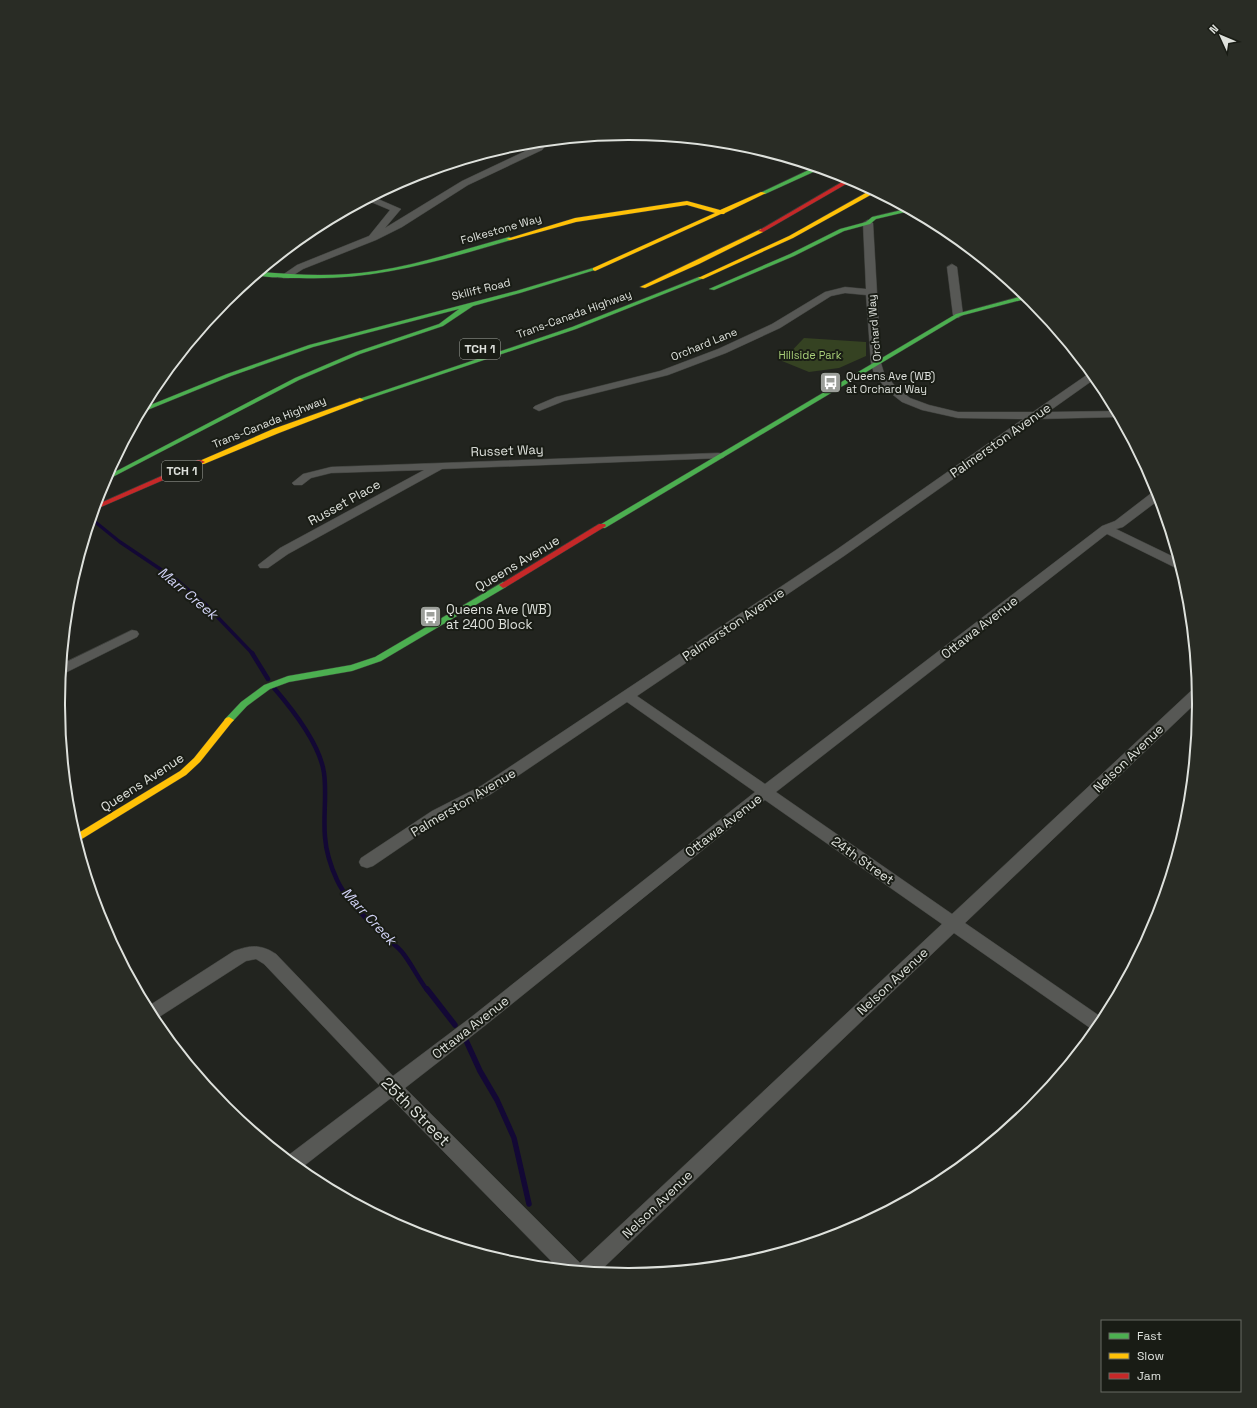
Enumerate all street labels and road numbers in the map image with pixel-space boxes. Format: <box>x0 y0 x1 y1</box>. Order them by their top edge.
street label: Folkestone Way <box>459 211 543 247</box>
street label: Skilift Road <box>450 275 512 303</box>
street label: Trans-Canada Highway <box>515 287 633 341</box>
street label: Orchard Way <box>864 294 884 362</box>
street label: Orchard Lane <box>669 324 739 364</box>
road number: TCH 1 <box>460 339 500 359</box>
street label: Trans-Canada Highway <box>210 393 328 451</box>
street label: Palmerston Avenue <box>946 399 1054 482</box>
street label: Russet Way <box>470 441 544 460</box>
road number: TCH 1 <box>162 461 202 481</box>
street label: Russet Place <box>305 476 384 529</box>
street label: Queens Avenue <box>472 531 563 595</box>
street label: Palmerston Avenue <box>679 584 788 665</box>
street label: Ottawa Avenue <box>937 592 1021 663</box>
street label: Nelson Avenue <box>1090 720 1167 796</box>
street label: Queens Avenue <box>97 749 187 816</box>
street label: Palmerston Avenue <box>408 764 519 840</box>
street label: Ottawa Avenue <box>681 790 765 861</box>
street label: 24th Street <box>828 833 897 888</box>
street label: Nelson Avenue <box>853 944 932 1019</box>
street label: Ottawa Avenue <box>428 992 512 1063</box>
street label: 25th Street <box>377 1072 455 1150</box>
street label: Nelson Avenue <box>619 1166 696 1242</box>

